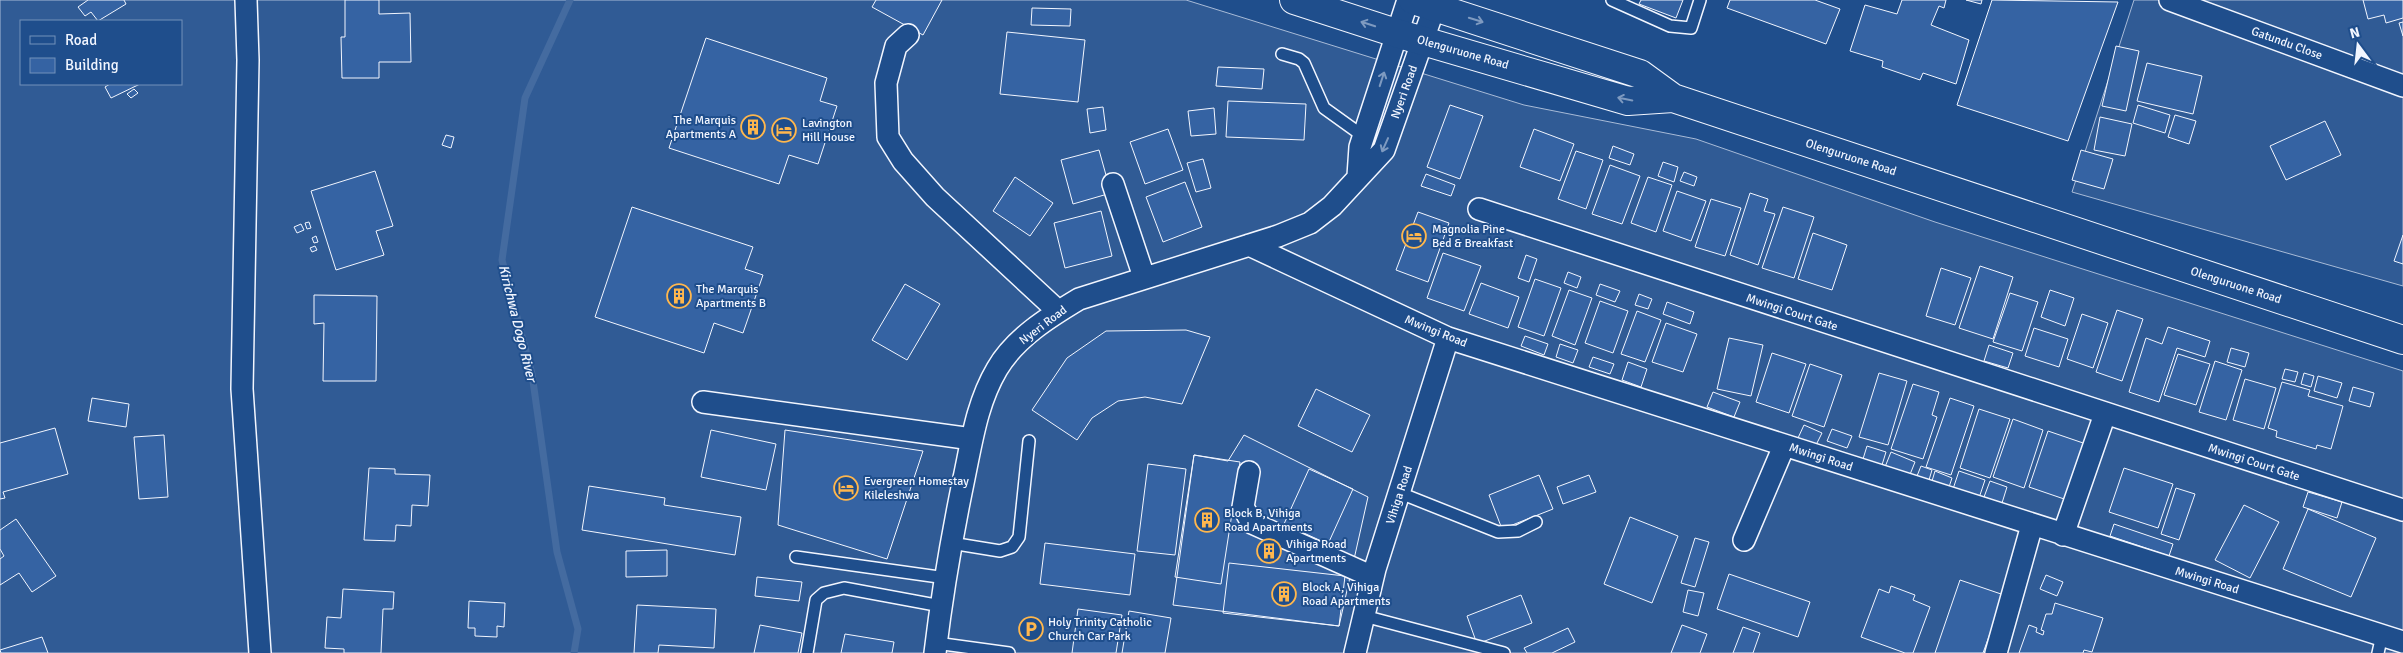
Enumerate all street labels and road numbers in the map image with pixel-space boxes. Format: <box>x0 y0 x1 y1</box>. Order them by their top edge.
street label: Gatundu Close <box>2249 24 2324 63</box>
street label: Olenguruone Road <box>1415 32 1511 73</box>
street label: Nyeri Road <box>1388 63 1421 121</box>
street label: Olenguruone Road <box>1803 136 1898 179</box>
street label: Olenguruone Road <box>2188 264 2283 307</box>
street label: Mwingi Court Gate <box>1744 291 1840 334</box>
street label: Nyeri Road <box>1016 303 1070 348</box>
street label: Mwingi Road <box>1402 312 1469 351</box>
street label: Mwingi Road <box>1787 440 1855 475</box>
street label: Mwingi Court Gate <box>2206 441 2302 484</box>
street label: Vihiga Road <box>1383 464 1416 526</box>
street label: Mwingi Road <box>2173 564 2241 597</box>

